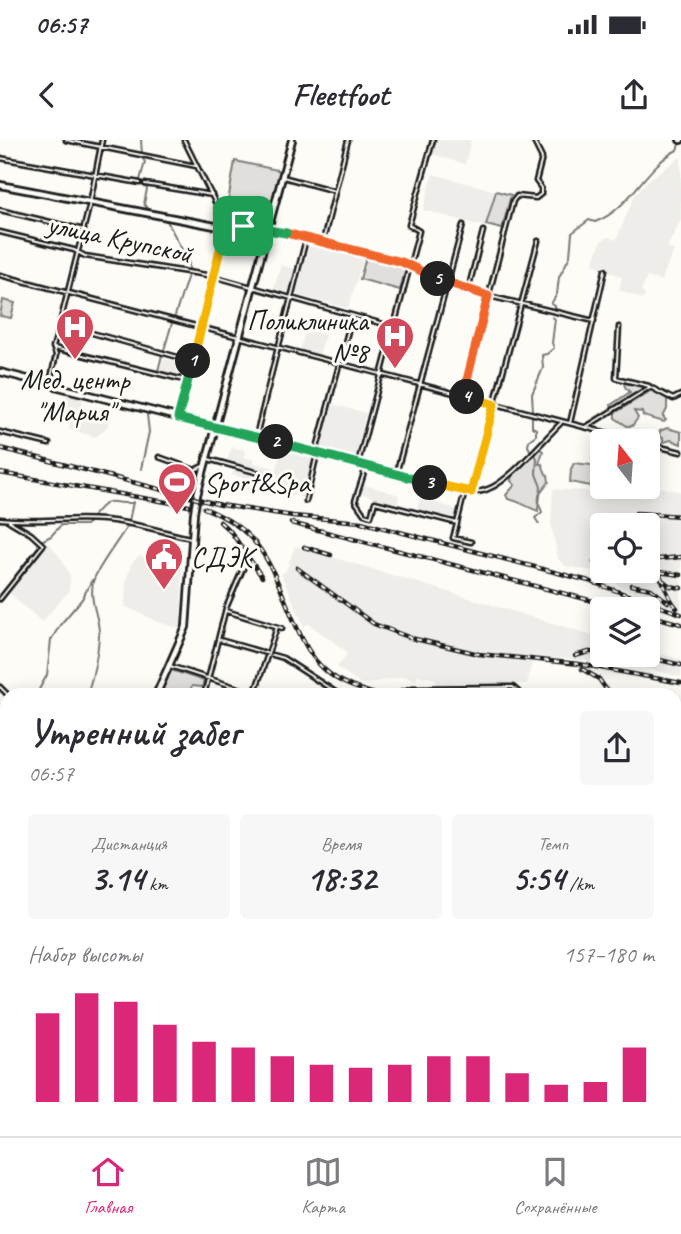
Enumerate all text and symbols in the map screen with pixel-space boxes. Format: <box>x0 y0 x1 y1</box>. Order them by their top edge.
text: 06:57 <box>35 8 87 41</box>
text: Fleetfoot <box>292 74 389 115</box>
icon: back <box>28 76 66 114</box>
icon: share <box>615 76 653 114</box>
pin <box>213 196 273 256</box>
street label: улица Крупской <box>42 206 197 271</box>
icon: arrive <box>224 207 262 245</box>
pin: 5 <box>420 262 456 296</box>
text: 5 <box>433 266 442 290</box>
place label: Поликлиника №8 <box>247 303 370 370</box>
hospital icon: Мед. центр "Мария" <box>54 306 96 361</box>
hospital icon: Поликлиника №8 <box>374 315 416 370</box>
pin: 1 <box>176 344 210 378</box>
text: 1 <box>188 348 197 372</box>
place label: Мед. центр "Мария" <box>20 362 131 429</box>
pin: 4 <box>449 380 484 414</box>
text: 4 <box>462 384 471 408</box>
pin: 2 <box>258 424 294 460</box>
text: 2 <box>271 429 280 453</box>
north arrow <box>590 429 660 499</box>
map controls <box>590 429 660 667</box>
sports icon: Sport&Spa <box>156 461 198 516</box>
place label: Sport&Spa <box>204 465 311 500</box>
pin: 3 <box>412 466 448 500</box>
text: 3 <box>425 470 434 494</box>
button: locate <box>590 513 660 583</box>
public building icon: СДЭК <box>143 536 185 591</box>
place label: СДЭК <box>191 540 258 575</box>
button: layers <box>590 597 660 667</box>
text: Утренний забег <box>28 709 240 756</box>
button: share <box>580 711 654 785</box>
text: 06:57 <box>28 759 74 788</box>
text: Дистанция <box>91 832 167 856</box>
text: Время <box>321 832 361 856</box>
text: Темп <box>538 832 568 856</box>
text: 3.14 <box>90 856 145 901</box>
text: 18:32 <box>306 856 376 901</box>
text: 5:54 <box>512 856 565 901</box>
text: km <box>145 872 168 896</box>
text: /km <box>565 872 594 896</box>
text: Набор высоты <box>28 940 142 969</box>
text: 157–180 m <box>563 940 654 969</box>
tab: Главная <box>85 1153 132 1219</box>
tab: Карта <box>301 1153 345 1219</box>
tab: Сохранённые <box>514 1153 596 1219</box>

